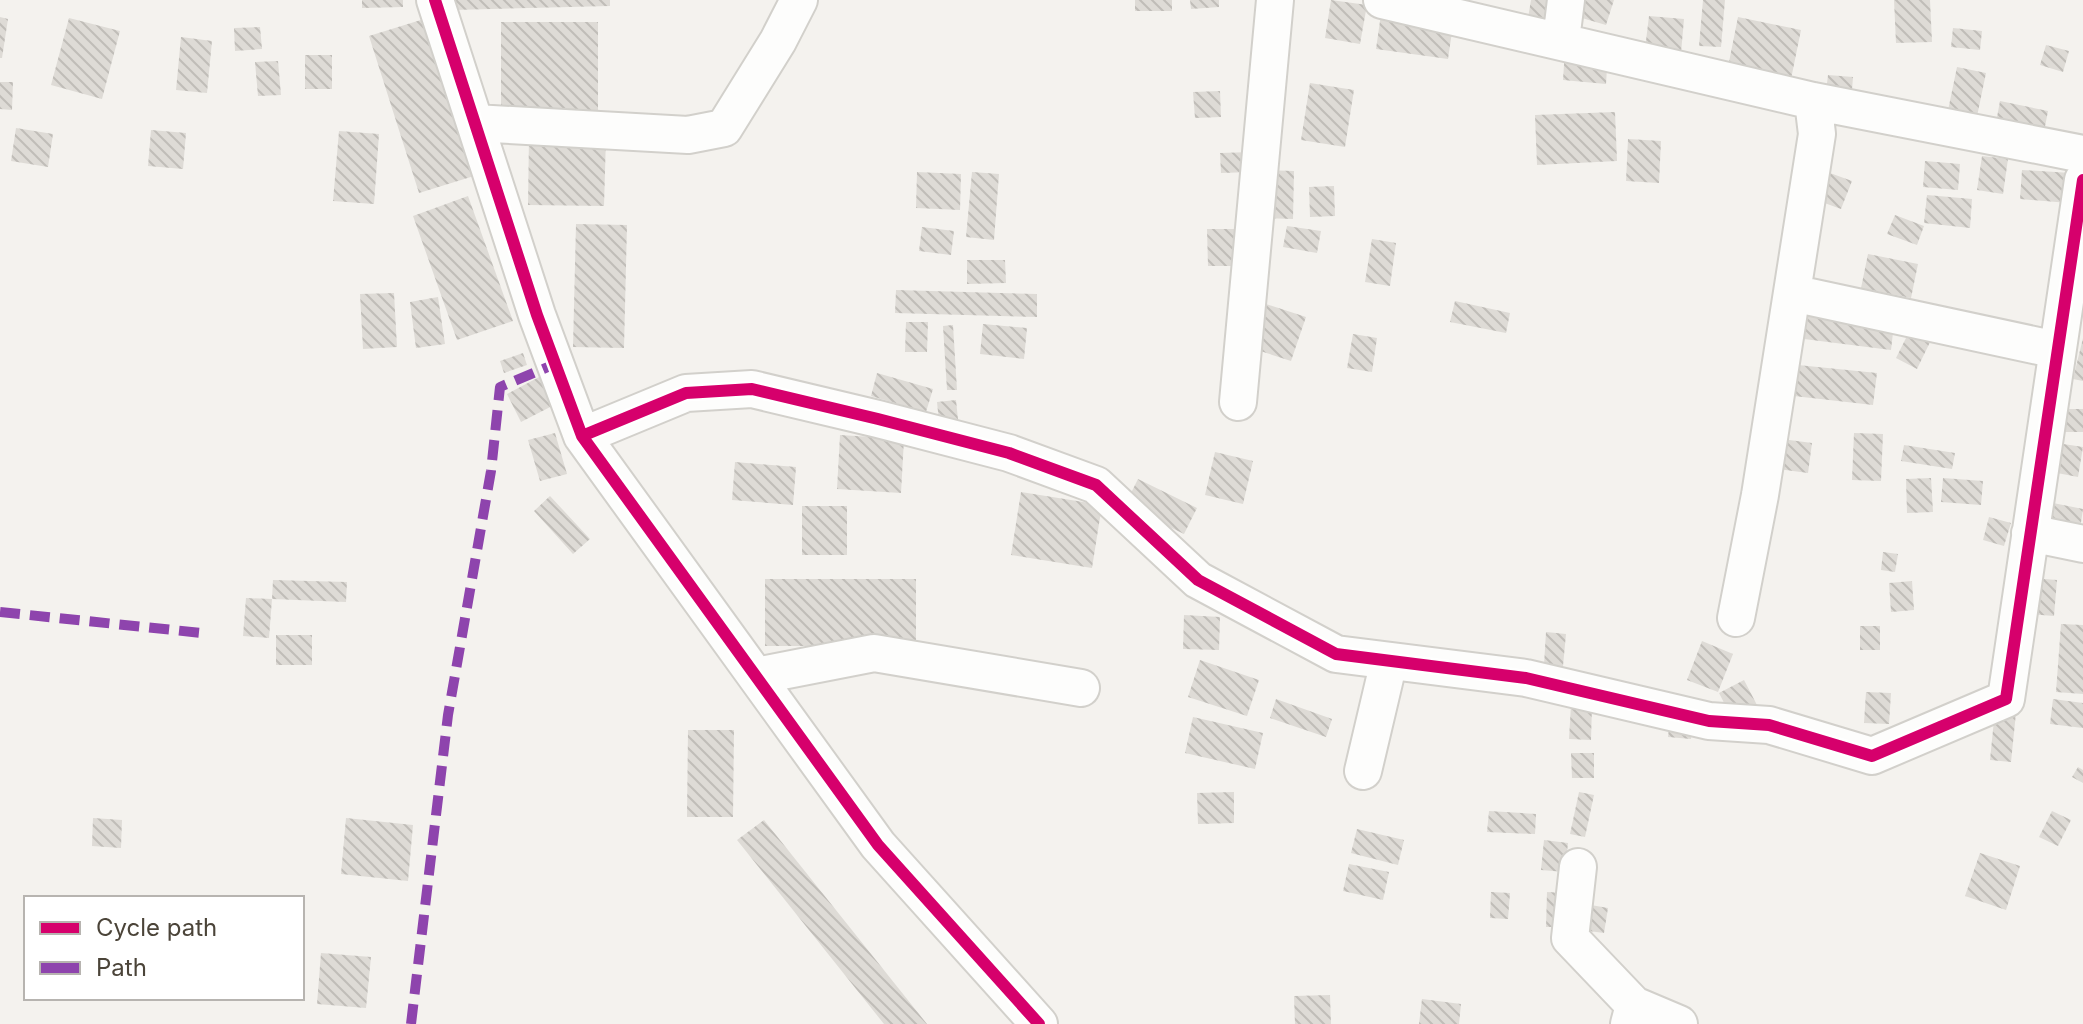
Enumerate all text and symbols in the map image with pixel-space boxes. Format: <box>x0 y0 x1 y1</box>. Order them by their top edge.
legend <box>24 896 304 1000</box>
text: Cycle path <box>96 913 217 942</box>
text: Path <box>96 953 147 982</box>

